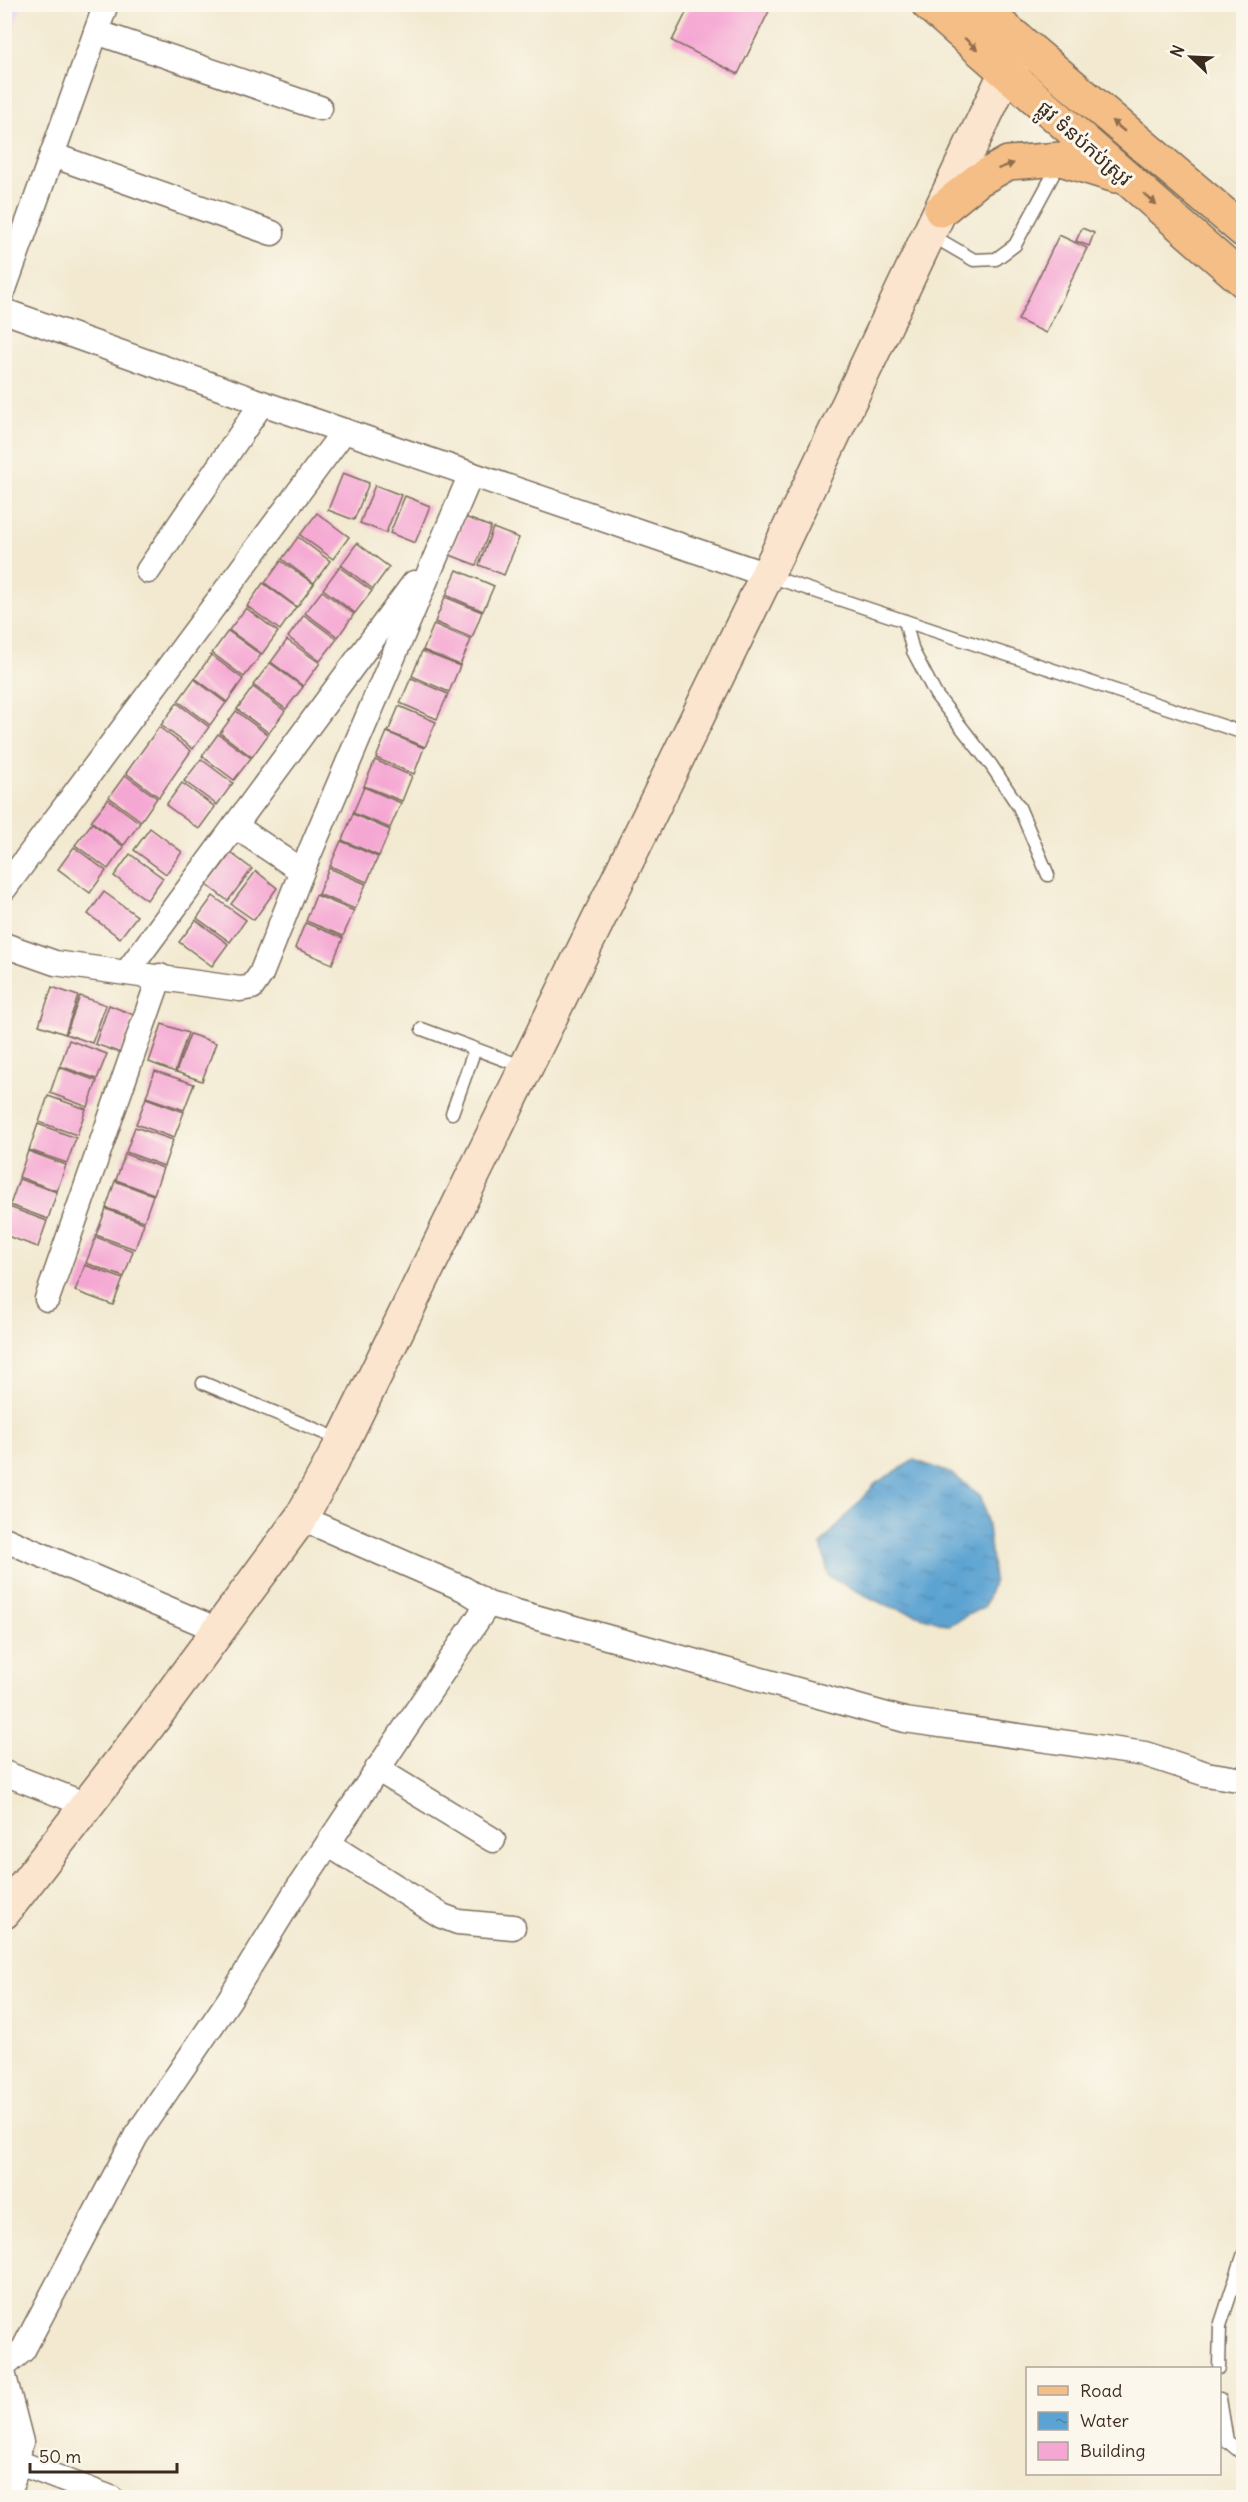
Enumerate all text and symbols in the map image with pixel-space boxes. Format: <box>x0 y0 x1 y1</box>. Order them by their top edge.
north arrow <box>1161 27 1221 87</box>
one-way arrow <box>963 37 978 50</box>
text: N <box>1166 42 1189 60</box>
street label: ផ្លូវ ទំនប់កប់ស្រូវ <box>1028 95 1138 196</box>
one-way arrow <box>1111 120 1126 133</box>
one-way arrow <box>997 160 1015 170</box>
one-way arrow <box>1142 192 1157 205</box>
legend <box>1026 2367 1221 2475</box>
text: Road <box>1080 2379 1123 2402</box>
text: Water <box>1080 2409 1130 2432</box>
scale bar <box>30 2436 177 2474</box>
text: Building <box>1080 2439 1145 2462</box>
text: 50 m <box>39 2445 81 2468</box>

